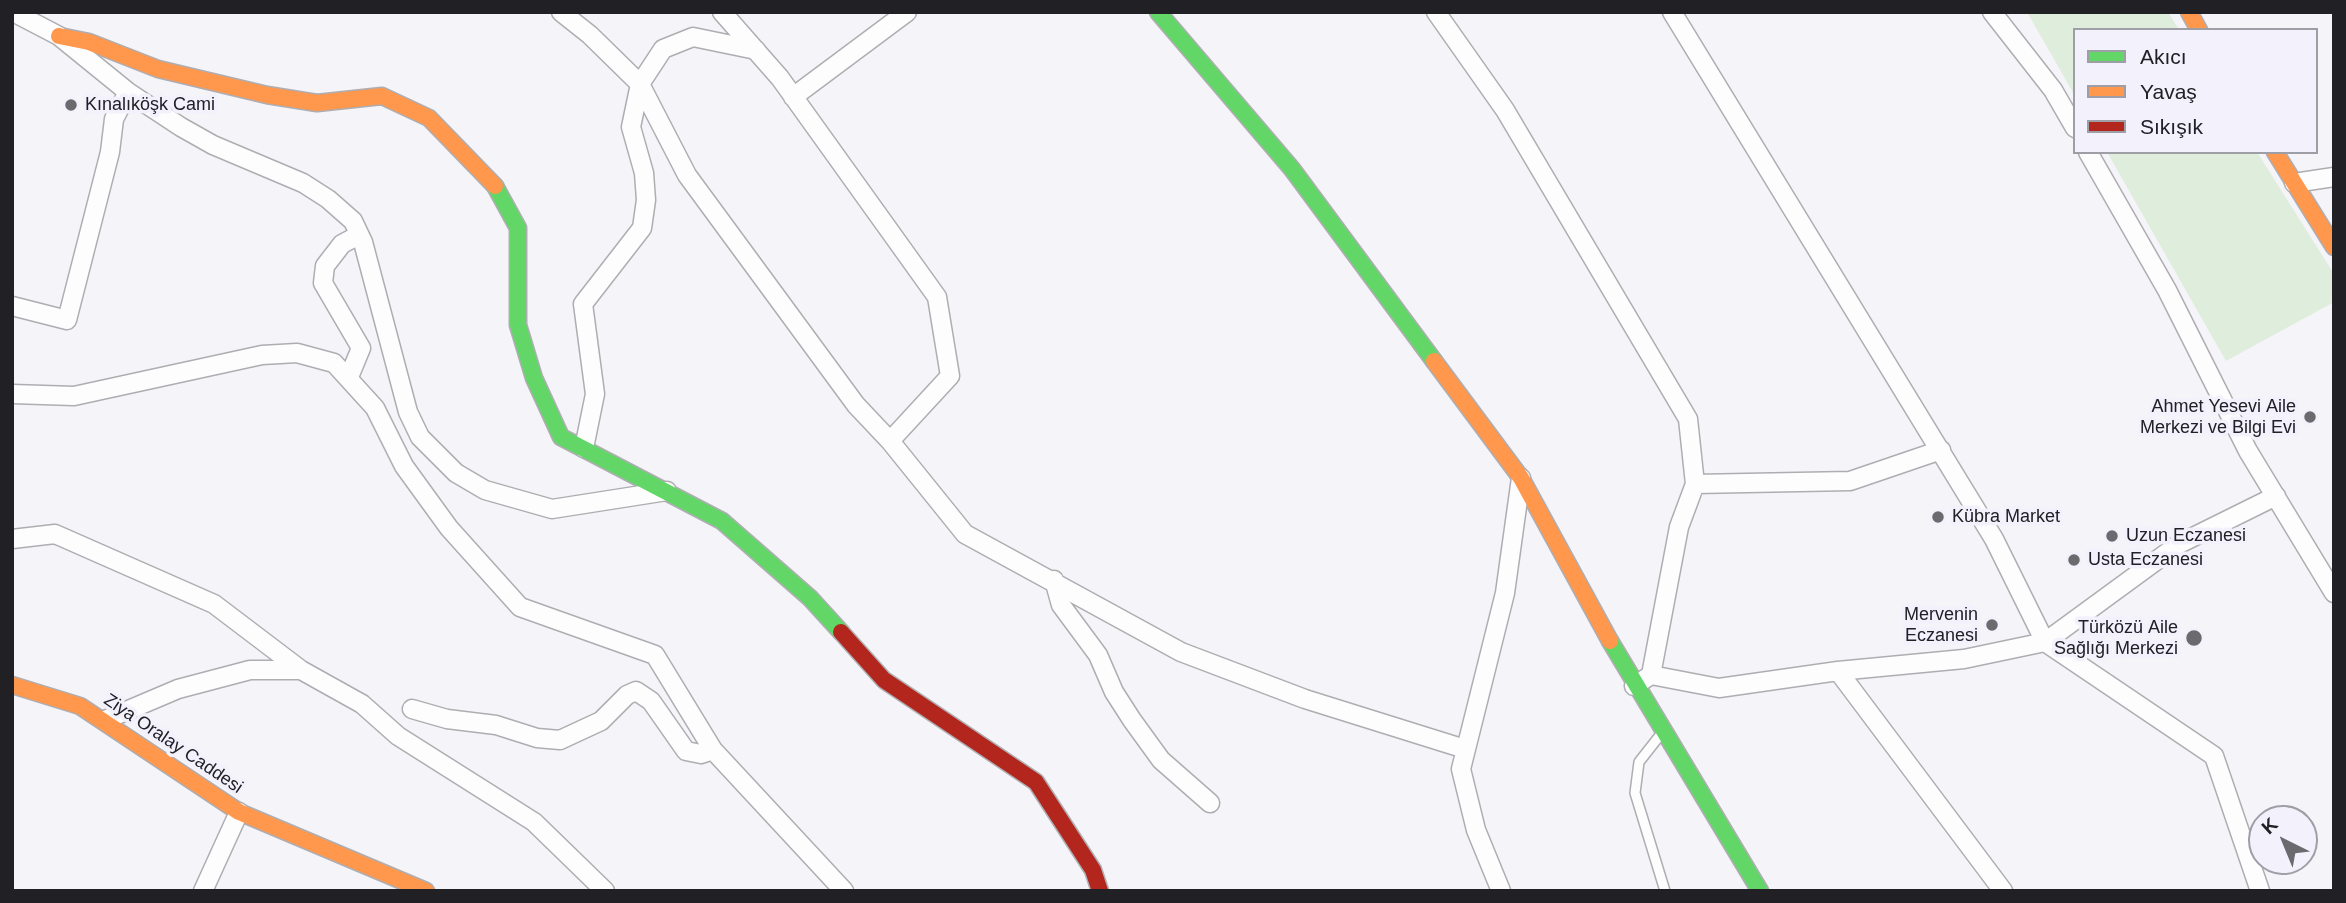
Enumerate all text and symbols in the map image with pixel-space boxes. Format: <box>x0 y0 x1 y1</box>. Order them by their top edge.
legend <box>2073 28 2318 154</box>
text: Akıcı <box>2140 45 2187 68</box>
text: Yavaş <box>2140 80 2197 103</box>
place label: Kınalıköşk Cami <box>85 94 215 116</box>
marker: Kınalıköşk Cami <box>63 97 79 113</box>
text: Sıkışık <box>2140 115 2203 138</box>
place label: Ahmet Yesevi Aile Merkezi ve Bilgi Evi <box>2140 396 2296 438</box>
marker: Ahmet Yesevi Aile Merkezi ve Bilgi Evi <box>2302 409 2318 425</box>
place label: Kübra Market <box>1952 506 2060 528</box>
marker: Kübra Market <box>1930 509 1946 525</box>
place label: Uzun Eczanesi <box>2126 525 2246 547</box>
marker: Uzun Eczanesi <box>2104 528 2120 544</box>
place label: Usta Eczanesi <box>2088 549 2203 571</box>
marker: Usta Eczanesi <box>2066 552 2082 568</box>
place label: Mervenin Eczanesi <box>1904 604 1978 646</box>
marker: Mervenin Eczanesi <box>1984 617 2000 633</box>
place label: Türközü Aile Sağlığı Merkezi <box>2054 617 2178 660</box>
marker: Türközü Aile Sağlığı Merkezi <box>2184 628 2204 648</box>
street label: Ziya Oralay Caddesi <box>99 689 247 799</box>
north arrow <box>2248 805 2318 875</box>
text: K <box>2258 813 2282 838</box>

